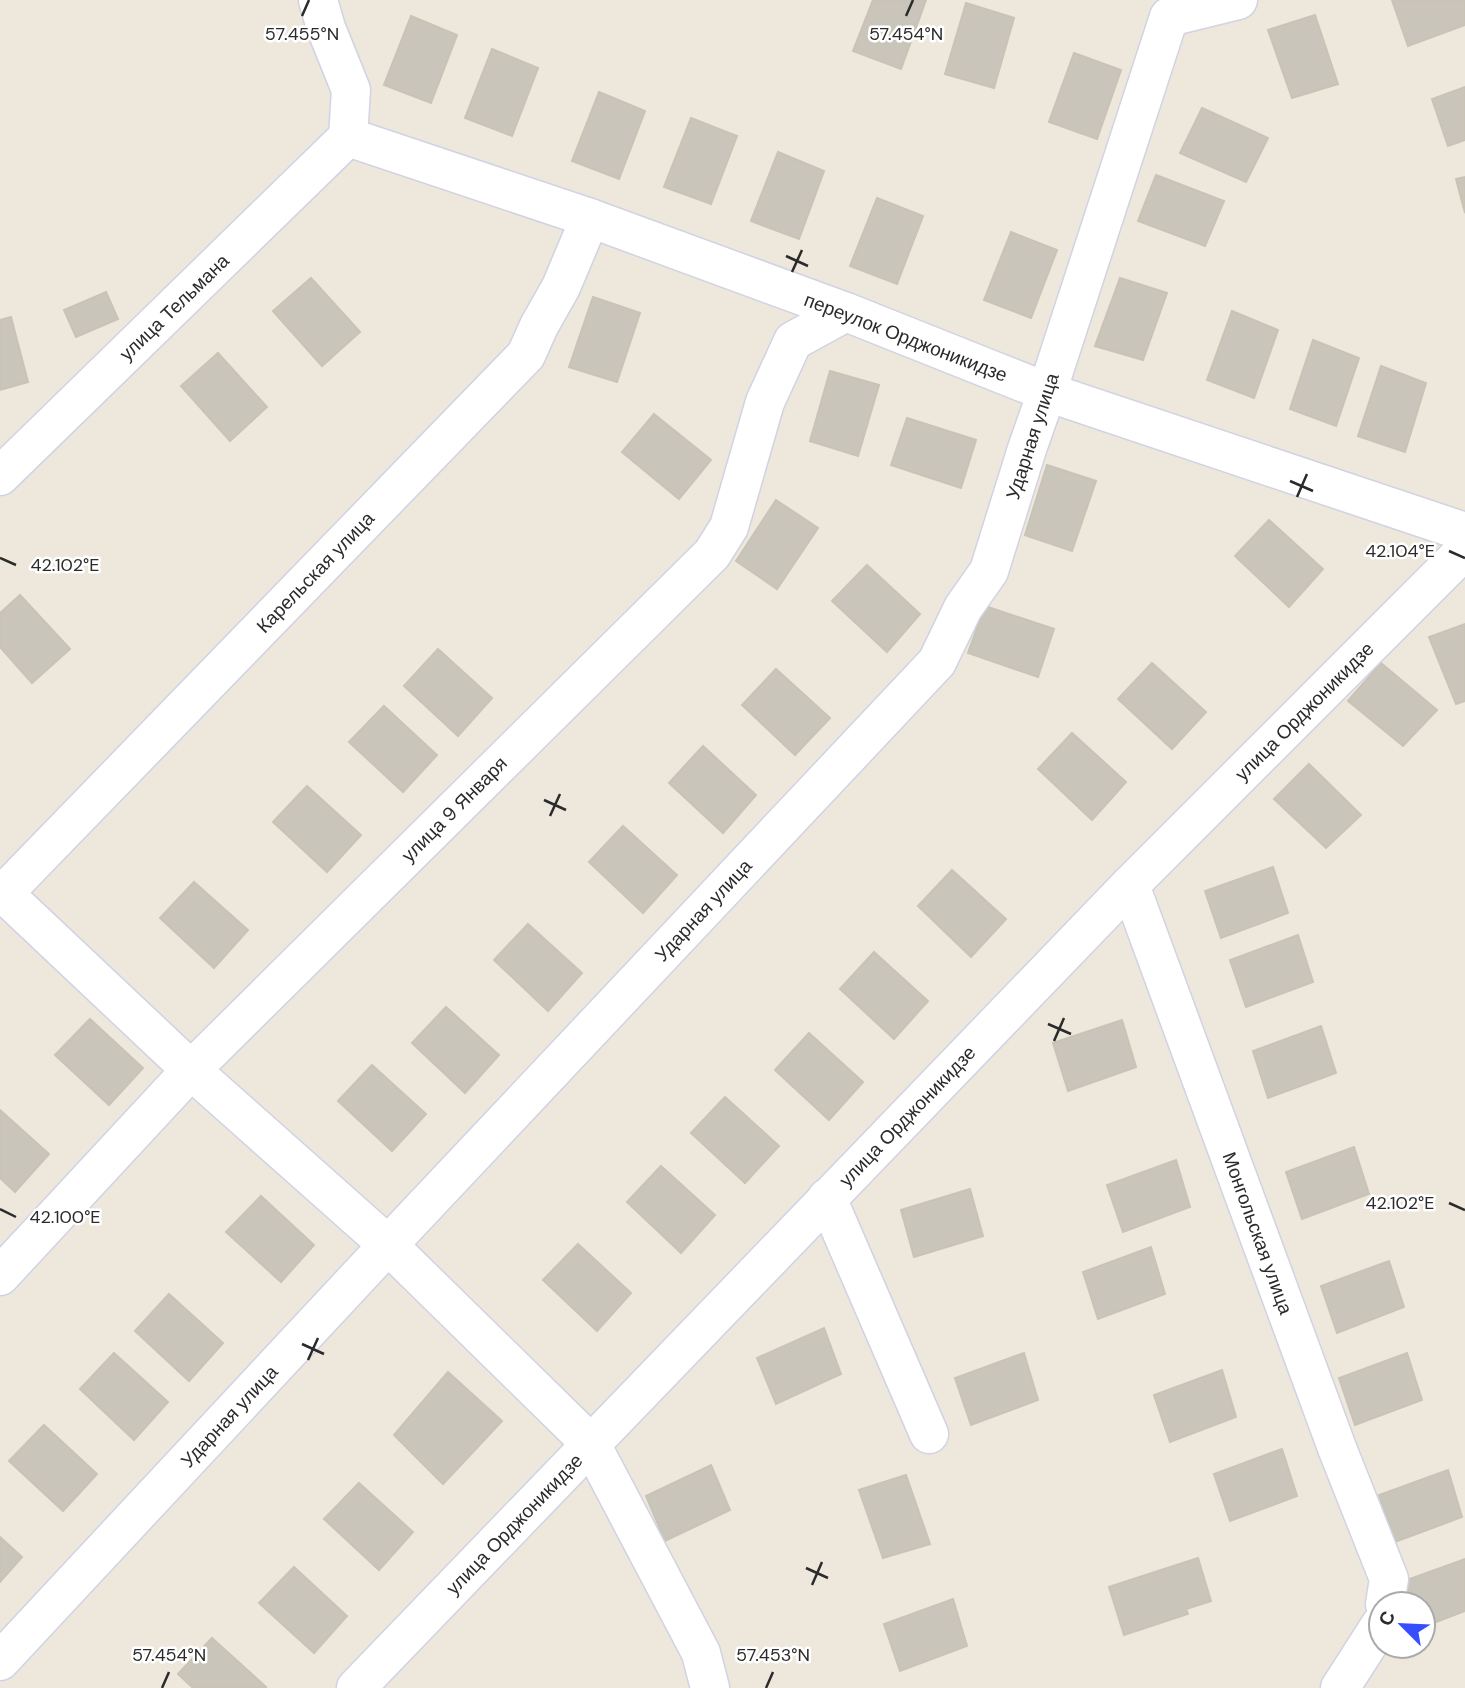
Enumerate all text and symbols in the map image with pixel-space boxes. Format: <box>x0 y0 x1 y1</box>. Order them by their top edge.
text: 57.455°N <box>265 22 339 46</box>
text: 57.454°N <box>869 22 943 46</box>
street label: улица Тельмана <box>114 248 235 366</box>
street label: переулок Орджоникидзе <box>801 287 1011 388</box>
street label: Ударная улица <box>1000 369 1065 503</box>
street label: Карельская улица <box>251 506 380 638</box>
text: 42.104°E <box>1365 539 1435 563</box>
text: 42.102°E <box>31 553 99 577</box>
street label: улица Орджоникидзе <box>1229 636 1379 786</box>
street label: улица 9 Января <box>396 751 513 868</box>
street label: Ударная улица <box>649 853 758 967</box>
street label: улица Орджоникидзе <box>834 1040 981 1192</box>
street label: Монгольская улица <box>1217 1148 1299 1318</box>
text: 42.102°E <box>1366 1191 1434 1215</box>
text: 42.100°E <box>29 1205 101 1229</box>
street label: Ударная улица <box>175 1359 284 1473</box>
street label: улица Орджоникидзе <box>441 1448 588 1600</box>
north arrow <box>1367 1590 1437 1660</box>
text: С <box>1373 1607 1401 1630</box>
text: 57.454°N <box>132 1643 206 1667</box>
text: 57.453°N <box>736 1643 810 1667</box>

